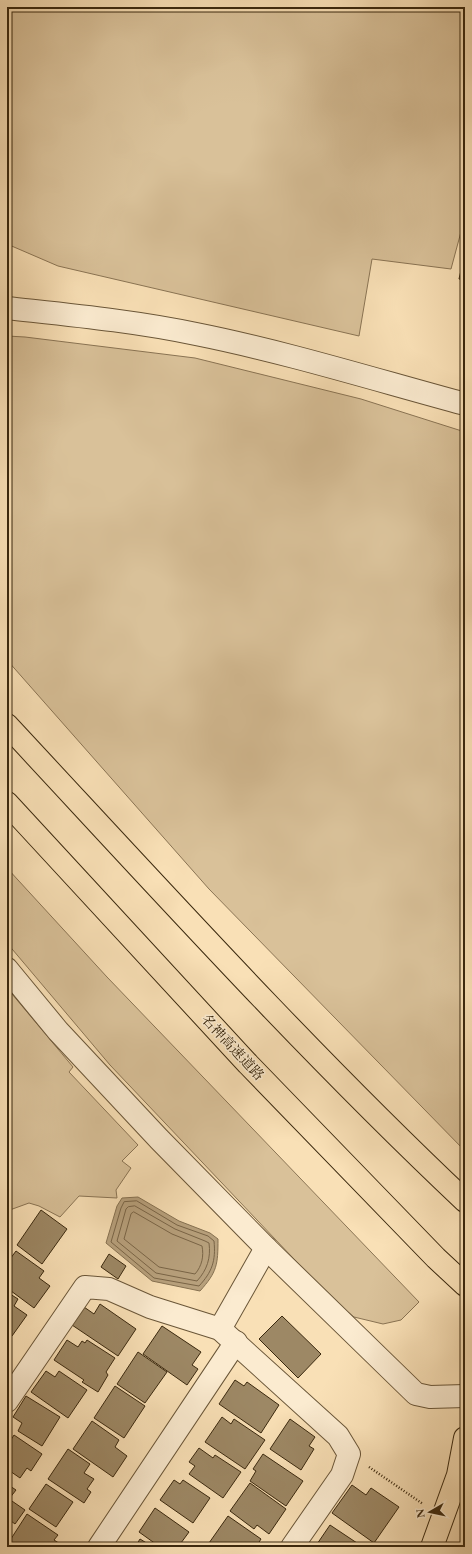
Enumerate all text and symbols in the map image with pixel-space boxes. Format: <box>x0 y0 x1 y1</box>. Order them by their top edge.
street label: 名神高速道路 <box>198 1010 268 1084</box>
north arrow <box>410 1492 450 1532</box>
text: N <box>412 1508 428 1519</box>

